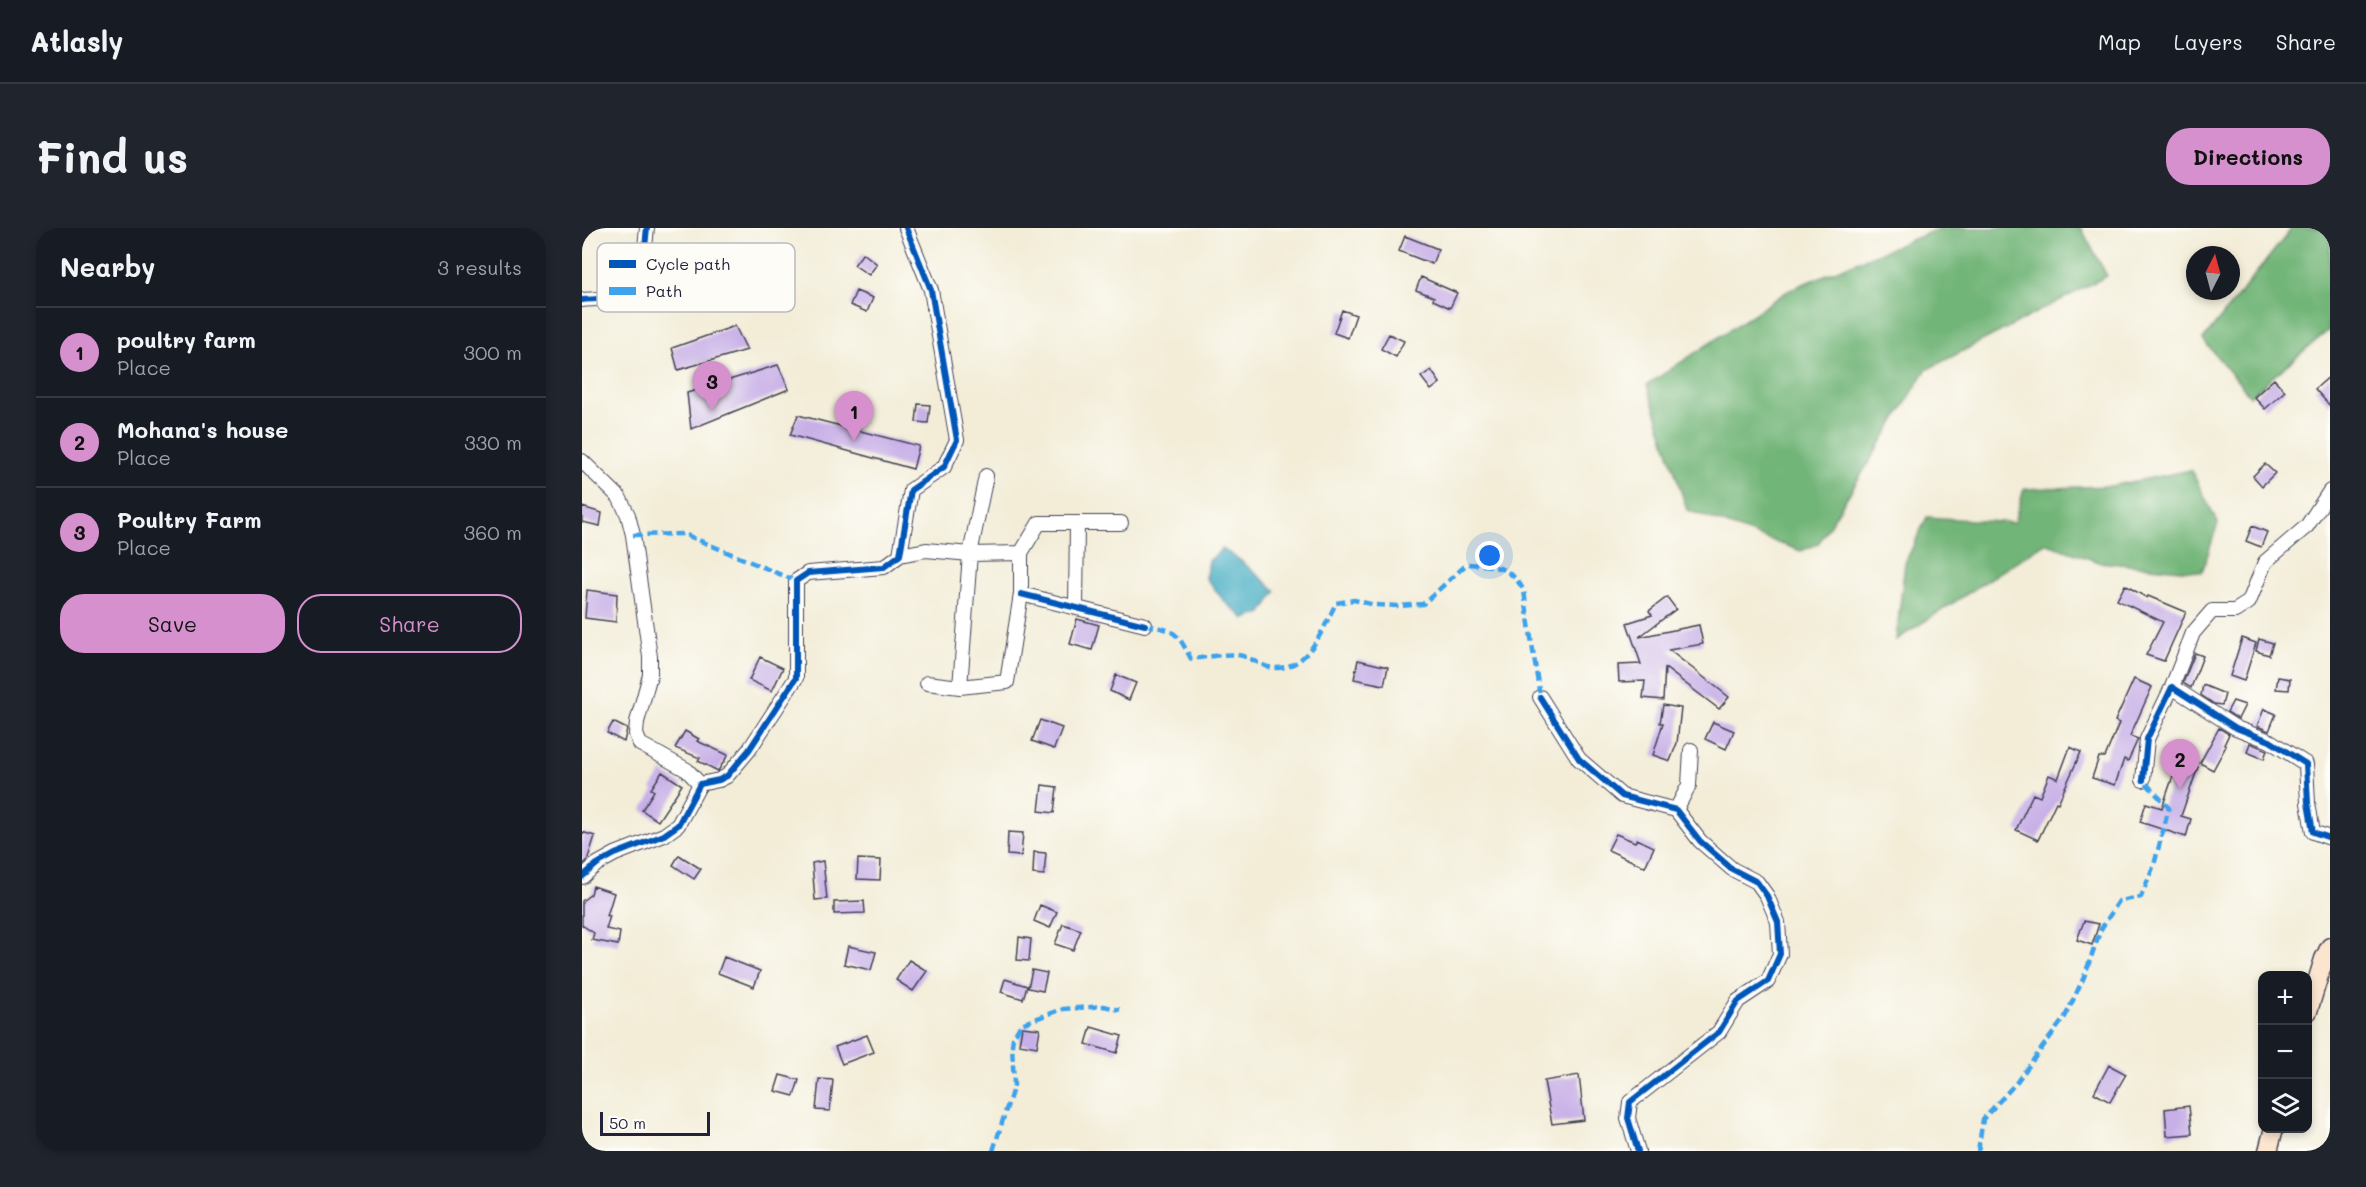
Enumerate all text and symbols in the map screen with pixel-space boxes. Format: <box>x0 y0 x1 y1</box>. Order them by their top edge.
text: Atlasly <box>30 23 124 59</box>
text: Map <box>2098 28 2141 55</box>
text: Layers <box>2174 28 2243 55</box>
text: Share <box>2276 28 2336 55</box>
button: Directions <box>2166 128 2330 185</box>
text: Find us <box>36 129 188 184</box>
legend <box>597 243 795 312</box>
north arrow <box>2186 246 2240 300</box>
text: Nearby <box>60 250 155 284</box>
text: Cycle path <box>646 253 730 274</box>
text: 3 results <box>437 254 522 280</box>
text: Path <box>646 280 682 301</box>
text: poultry farm <box>117 325 256 354</box>
text: 1 <box>75 339 84 365</box>
text: 300 m <box>463 339 522 365</box>
text: Place <box>117 354 171 380</box>
pin: 3 <box>692 362 732 411</box>
pin: 1 <box>834 392 874 441</box>
text: Mohana's house <box>117 415 288 444</box>
text: 2 <box>74 429 85 455</box>
text: 330 m <box>464 429 522 455</box>
text: Place <box>117 444 171 470</box>
text: Poultry Farm <box>117 505 262 534</box>
text: 3 <box>74 519 86 545</box>
text: 360 m <box>464 519 522 545</box>
text: Place <box>117 534 171 560</box>
your location <box>1475 541 1504 570</box>
button: Save <box>60 594 285 653</box>
button: Share <box>297 594 522 653</box>
pin: 2 <box>2160 740 2200 789</box>
map controls <box>2258 971 2312 1133</box>
button: + <box>2258 971 2312 1025</box>
button: − <box>2258 1025 2312 1079</box>
button: layers <box>2258 1079 2312 1133</box>
scale bar <box>600 1109 710 1136</box>
text: 50 m <box>609 1112 646 1133</box>

